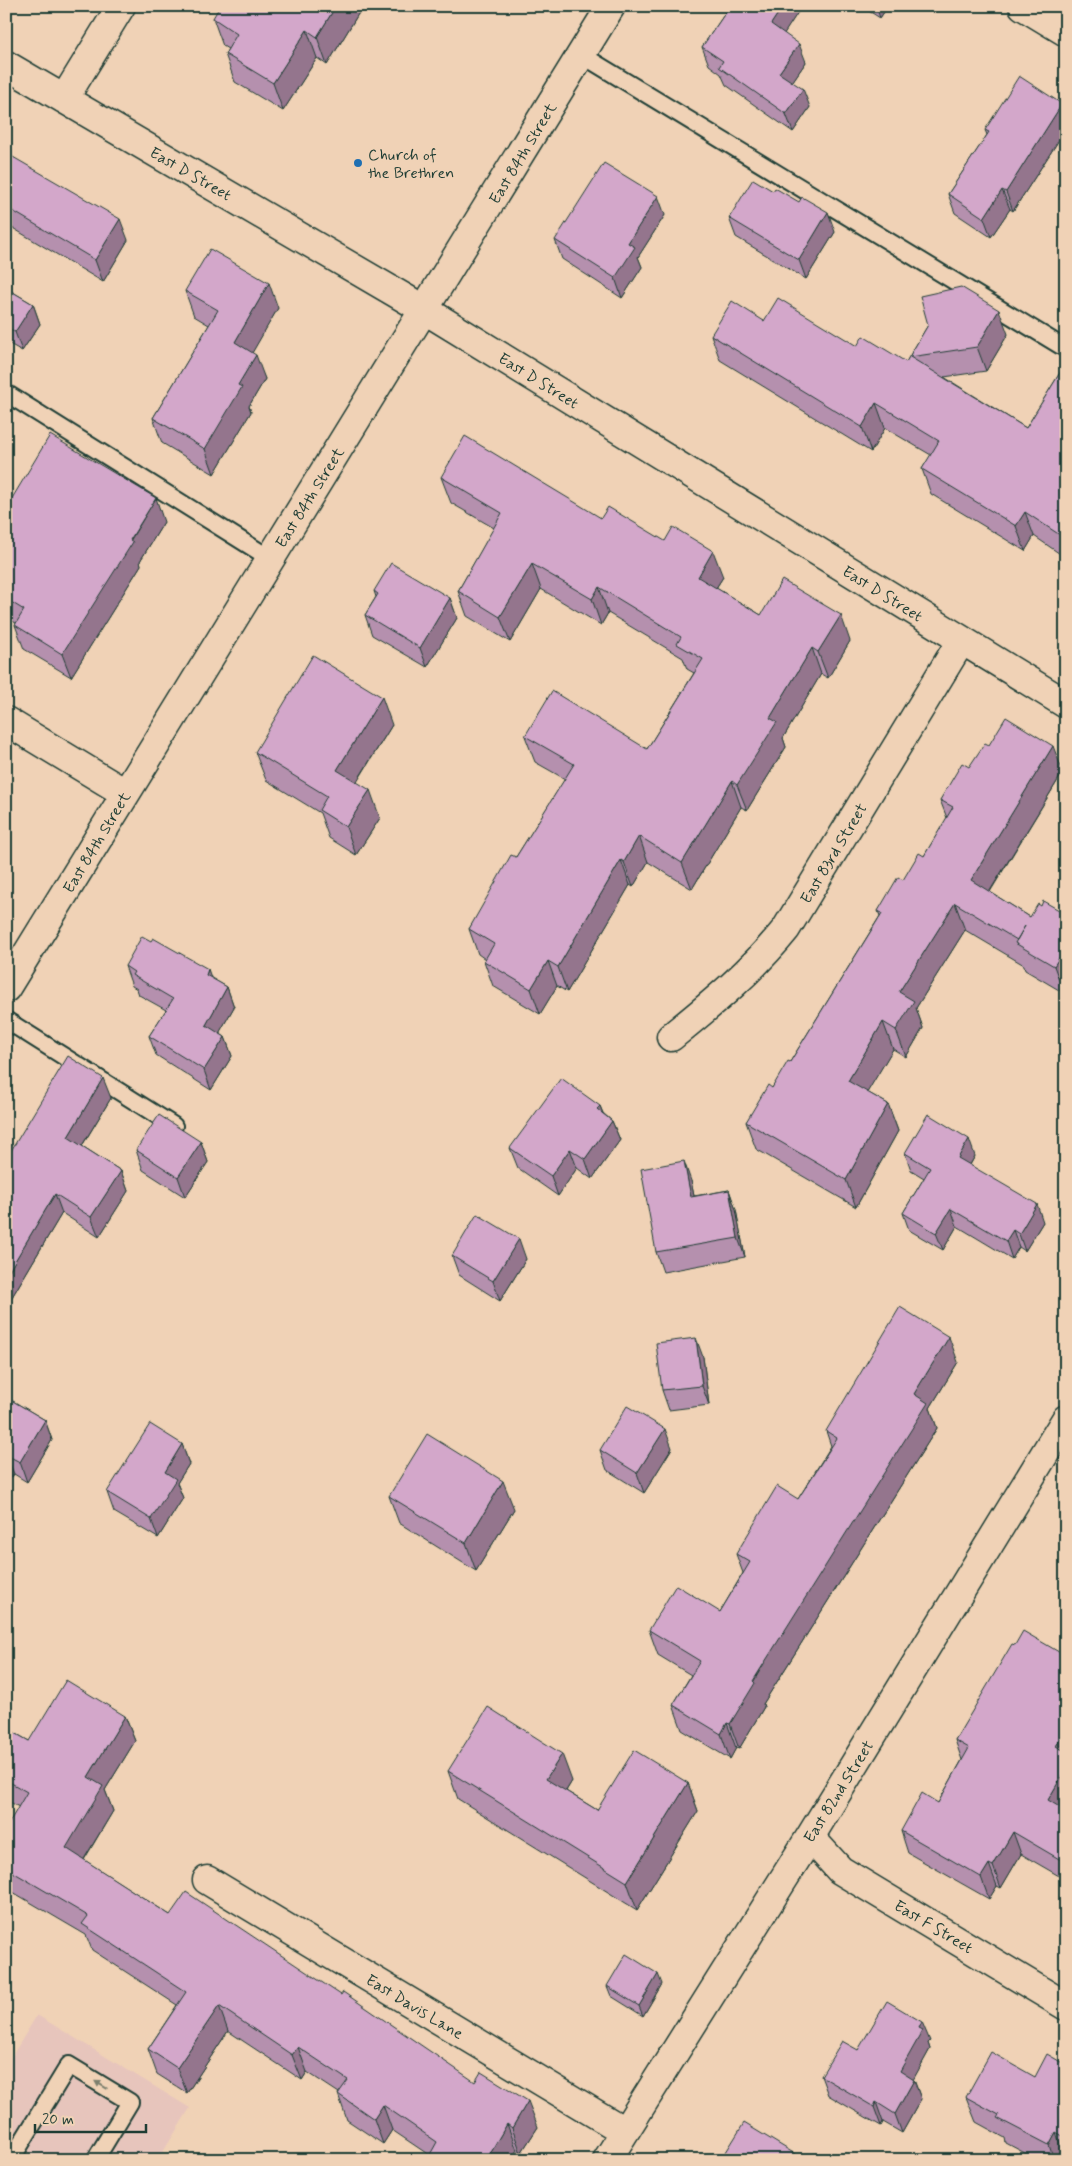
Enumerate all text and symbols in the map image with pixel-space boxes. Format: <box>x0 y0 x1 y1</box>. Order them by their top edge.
street label: East 84th Street <box>485 99 562 208</box>
street label: East D Street <box>146 142 235 206</box>
place label: Church of the Brethren <box>368 145 454 184</box>
marker: Church of the Brethren <box>352 157 364 169</box>
street label: East D Street <box>494 348 582 414</box>
street label: East 84th Street <box>271 443 350 552</box>
street label: East D Street <box>838 561 926 627</box>
street label: East 84th Street <box>59 788 136 897</box>
street label: East 83rd Street <box>796 799 873 908</box>
street label: East 82nd Street <box>799 1736 879 1847</box>
street label: East F Street <box>890 1896 977 1959</box>
street label: East Davis Lane <box>362 1970 467 2045</box>
one-way arrow <box>94 2080 107 2089</box>
scale bar <box>35 2101 146 2133</box>
text: 20 m <box>42 2110 74 2130</box>

